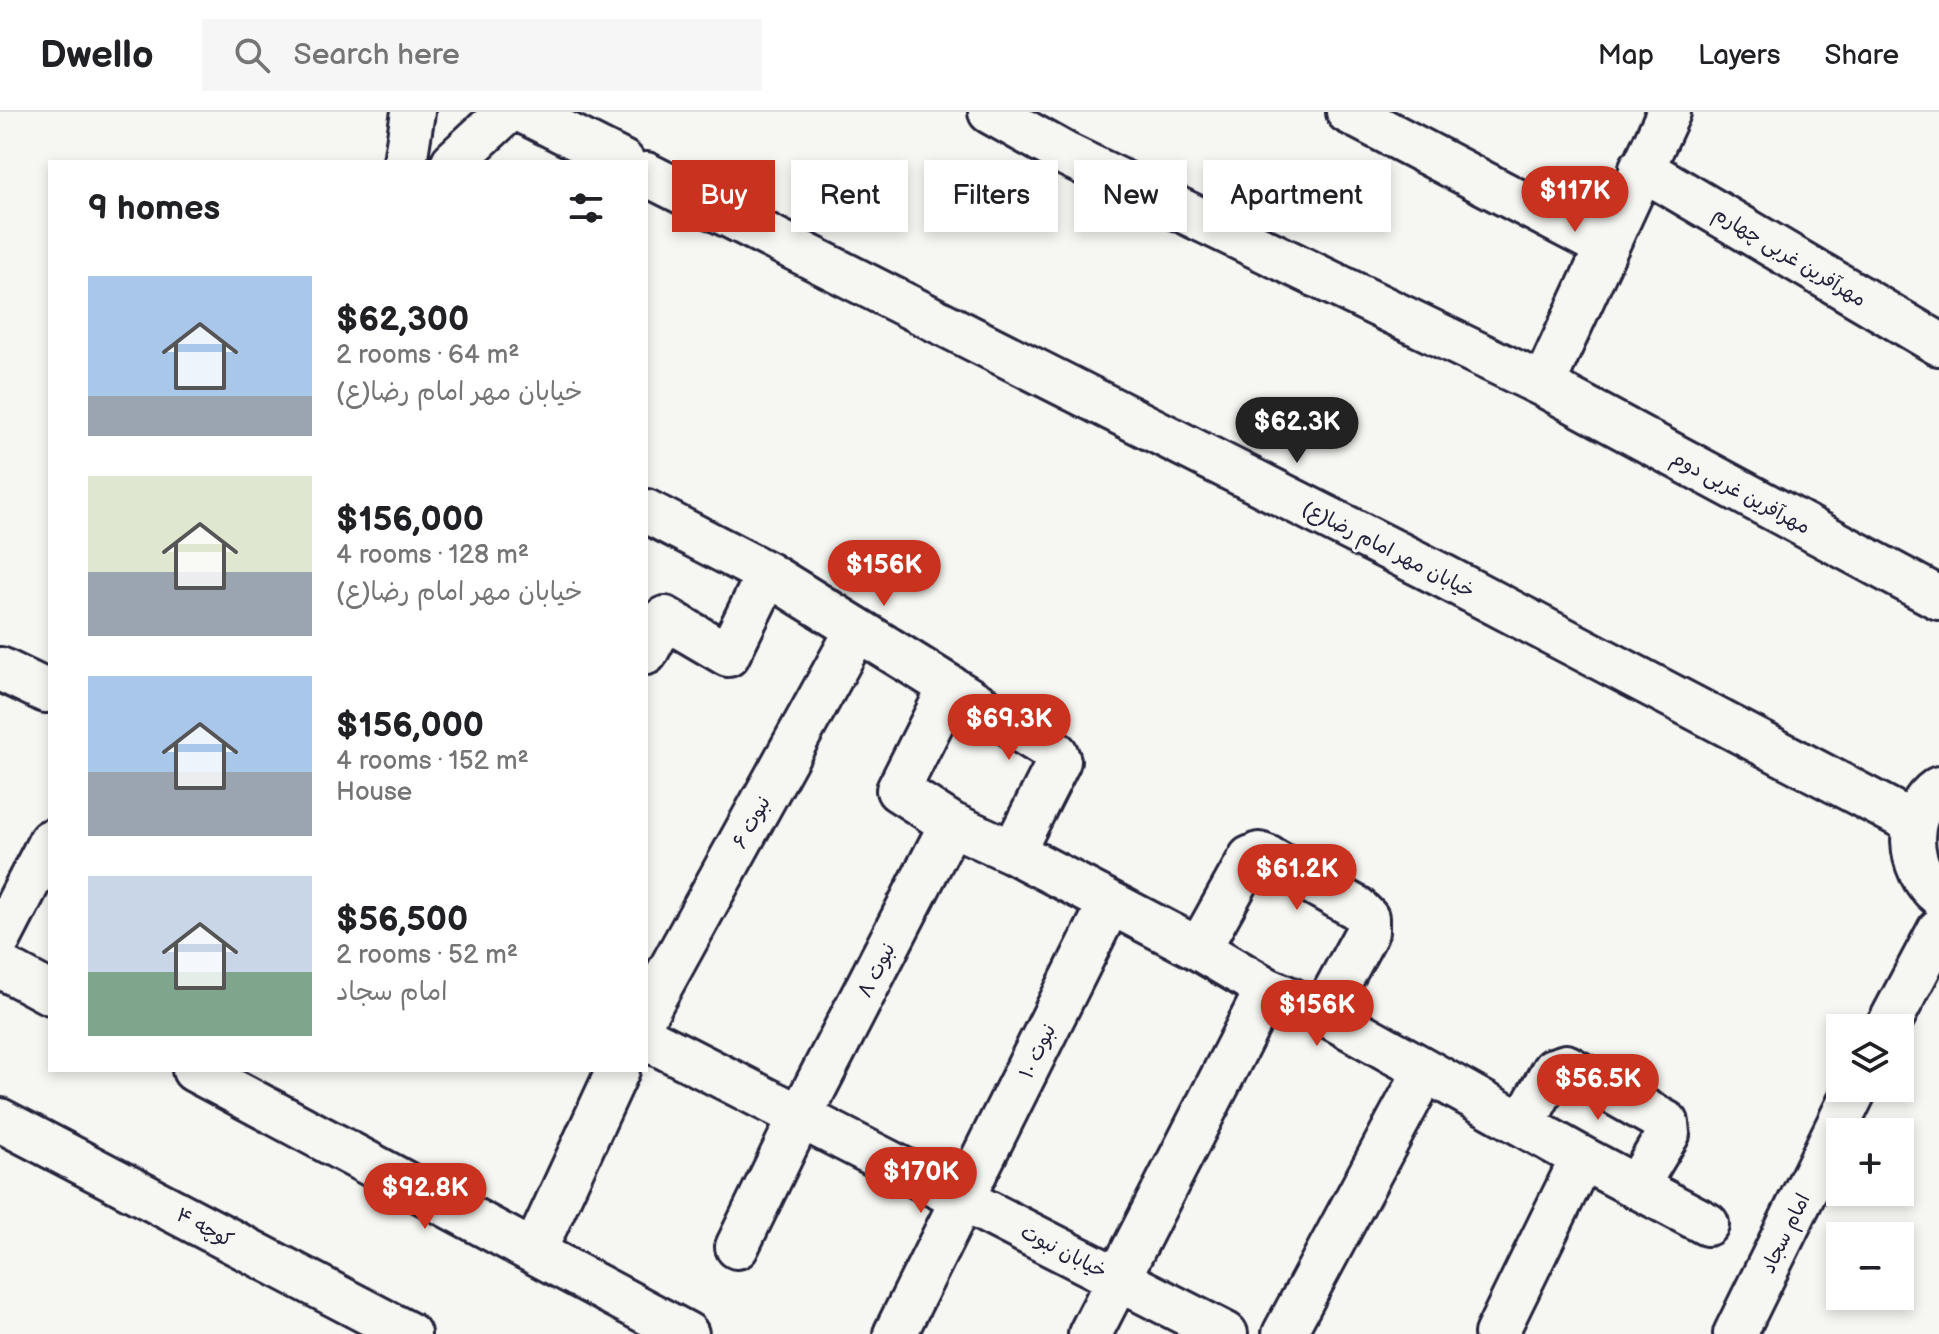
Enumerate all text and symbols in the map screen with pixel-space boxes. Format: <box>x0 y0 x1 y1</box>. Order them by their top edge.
search box <box>202 19 762 91</box>
text: Dwello <box>40 33 154 78</box>
icon: search <box>230 33 274 77</box>
text: Search here <box>294 37 460 73</box>
text: Map <box>1598 39 1654 72</box>
text: Layers <box>1698 39 1781 72</box>
text: Share <box>1825 39 1899 72</box>
chip: Buy <box>672 160 775 232</box>
chip: Rent <box>791 160 908 232</box>
chip: Filters <box>924 160 1058 232</box>
chip: New <box>1074 160 1187 232</box>
chip: Apartment <box>1203 160 1391 232</box>
pin: $117K <box>1519 166 1631 234</box>
text: $117K <box>1539 176 1611 207</box>
icon: filters <box>564 186 608 230</box>
text: 9 homes <box>88 188 220 229</box>
street label: مهرآفرین غربی چهارم <box>1708 202 1870 314</box>
text: $62,300 <box>336 299 469 340</box>
icon: home <box>152 308 248 404</box>
text: 2 rooms · 64 m² <box>336 340 520 371</box>
text: خیابان مهر امام رضا(ع) <box>336 377 582 408</box>
pin: $62.3K <box>1232 397 1362 465</box>
text: $62.3K <box>1253 407 1341 438</box>
street label: مهرآفرین غربی دوم <box>1665 446 1814 542</box>
street label: خیابان مهر امام رضا(ع) <box>1298 496 1478 605</box>
text: $156,000 <box>336 499 484 540</box>
icon: home <box>152 508 248 604</box>
text: 4 rooms · 128 m² <box>336 540 529 571</box>
pin: $156K <box>828 540 940 608</box>
text: $156K <box>846 550 922 581</box>
text: خیابان مهر امام رضا(ع) <box>336 577 582 608</box>
pin: $69.3K <box>944 694 1074 762</box>
text: $69.3K <box>966 704 1052 735</box>
text: $156,000 <box>336 705 484 746</box>
icon: home <box>152 708 248 804</box>
text: 4 rooms · 152 m² <box>336 746 529 777</box>
text: House <box>336 777 412 808</box>
street label: نبوت ۶ <box>728 792 776 853</box>
pin: $61.2K <box>1232 844 1362 912</box>
text: $61.2K <box>1256 854 1338 885</box>
text: $56,500 <box>336 899 468 940</box>
icon: home <box>152 908 248 1004</box>
street label: نبوت ۸ <box>853 939 901 1002</box>
text: 2 rooms · 52 m² <box>336 940 518 971</box>
text: امام سجاد <box>336 977 448 1008</box>
pin: $156K <box>1261 980 1373 1048</box>
text: $156K <box>1279 990 1355 1021</box>
map controls <box>1826 1014 1914 1310</box>
button: layers <box>1826 1014 1914 1102</box>
street label: نبوت ۱۰ <box>1014 1020 1061 1083</box>
pin: $56.5K <box>1533 1054 1663 1122</box>
text: $56.5K <box>1555 1064 1641 1095</box>
button: + <box>1826 1118 1914 1206</box>
pin: $170K <box>865 1147 977 1215</box>
text: $170K <box>883 1157 959 1188</box>
pin: $92.8K <box>360 1163 490 1231</box>
text: $92.8K <box>382 1173 468 1204</box>
street label: امام سجاد <box>1756 1190 1817 1278</box>
street label: کوچه ۴ <box>172 1203 237 1253</box>
street label: خیابان نبوت <box>1016 1220 1111 1284</box>
button: − <box>1826 1222 1914 1310</box>

